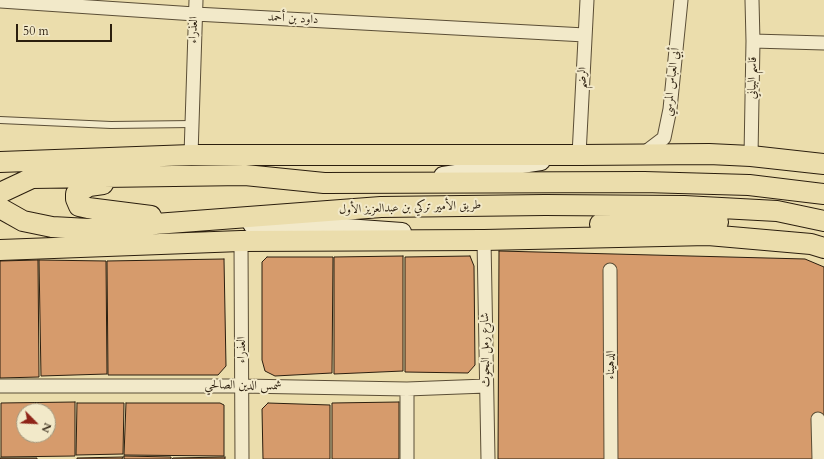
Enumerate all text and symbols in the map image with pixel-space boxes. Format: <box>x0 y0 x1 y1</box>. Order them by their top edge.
street label: داود بن أحمد <box>267 10 319 28</box>
scale bar <box>18 16 114 42</box>
street label: العذراء <box>186 16 202 44</box>
text: 50 m <box>23 23 49 39</box>
street label: أبي العباس المرسي <box>661 47 683 117</box>
street label: قاسم البياني <box>745 57 761 99</box>
street label: الرضم <box>575 67 591 89</box>
street label: طريق الأمير تركي بن عبدالعزيز الأول <box>339 198 481 218</box>
street label: شارع رمل البحوث <box>478 313 494 387</box>
street label: العذراء <box>235 337 249 363</box>
street label: الدهيناء <box>604 351 618 379</box>
street label: شمس الدين الصالحي <box>204 378 282 394</box>
north arrow <box>16 403 56 443</box>
text: N <box>38 420 55 435</box>

